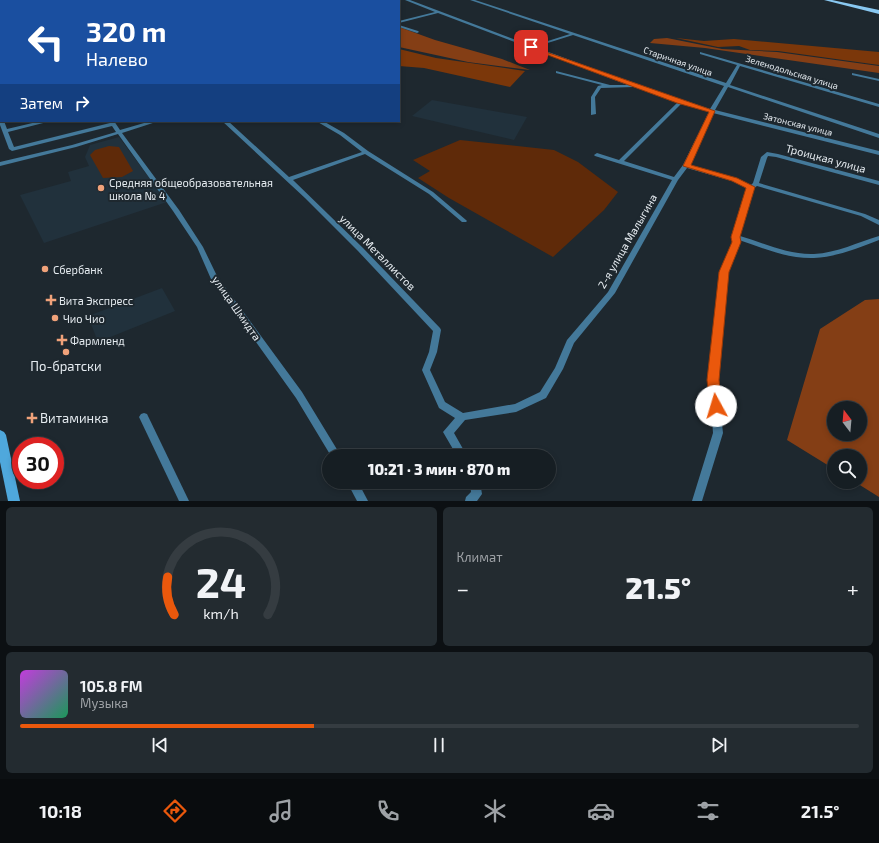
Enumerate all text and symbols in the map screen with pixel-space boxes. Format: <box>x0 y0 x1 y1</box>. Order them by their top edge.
text: 320 m <box>86 14 167 48</box>
icon: left <box>20 16 72 68</box>
pin <box>514 30 548 64</box>
icon: arrive <box>520 36 542 58</box>
street label: Старичная улица <box>642 44 714 79</box>
text: Налево <box>86 48 148 70</box>
street label: Зеленодольская улица <box>744 53 840 92</box>
icon: right <box>71 92 93 114</box>
text: Затем <box>20 94 63 112</box>
street label: Затонская улица <box>762 110 834 139</box>
street label: Троицкая улица <box>784 141 867 176</box>
place label: Средняя общеобразовательная школа № 4 <box>109 176 273 202</box>
marker: Средняя общеобразовательная школа № 4 <box>96 183 106 193</box>
street label: 2-я улица Малыгина <box>595 192 660 291</box>
street label: улица Металлистов <box>337 211 419 293</box>
place label: Сбербанк <box>53 263 103 276</box>
marker: Сбербанк <box>40 264 50 274</box>
street label: улица Шмидта <box>209 273 264 343</box>
place label: Вита Экспресс <box>59 294 133 307</box>
marker: Вита Экспресс <box>46 295 56 305</box>
place label: Чио Чио <box>63 312 105 325</box>
marker: Чио Чио <box>50 313 60 323</box>
place label: Фармленд <box>70 334 125 347</box>
marker: Фармленд <box>57 335 67 345</box>
marker: По-братски <box>61 347 71 357</box>
place label: По-братски <box>30 358 102 374</box>
position arrow <box>695 385 737 427</box>
north arrow <box>827 401 867 441</box>
map controls <box>827 401 867 489</box>
place label: Витаминка <box>40 410 108 426</box>
marker: Витаминка <box>27 413 37 423</box>
speed limit sign: 30 <box>12 437 64 489</box>
button: search <box>827 449 867 489</box>
text: 10:21 · 3 мин · 870 m <box>368 460 510 478</box>
text: Климат <box>457 549 503 565</box>
text: 24 <box>196 555 247 605</box>
text: 21.5° <box>625 569 691 605</box>
text: − <box>457 575 469 601</box>
text: + <box>847 575 859 601</box>
text: km/h <box>204 604 239 621</box>
text: 105.8 FM <box>80 677 143 695</box>
text: Музыка <box>80 695 128 711</box>
icon: previous <box>149 734 171 756</box>
icon: pause <box>428 734 450 756</box>
icon: next <box>708 734 730 756</box>
icon: directions <box>161 797 189 825</box>
icon: music <box>267 797 295 825</box>
icon: phone <box>374 797 402 825</box>
icon: climate <box>481 797 509 825</box>
icon: car <box>587 797 615 825</box>
icon: filters <box>694 797 722 825</box>
text: 10:18 <box>39 800 82 822</box>
text: 21.5° <box>801 800 840 822</box>

